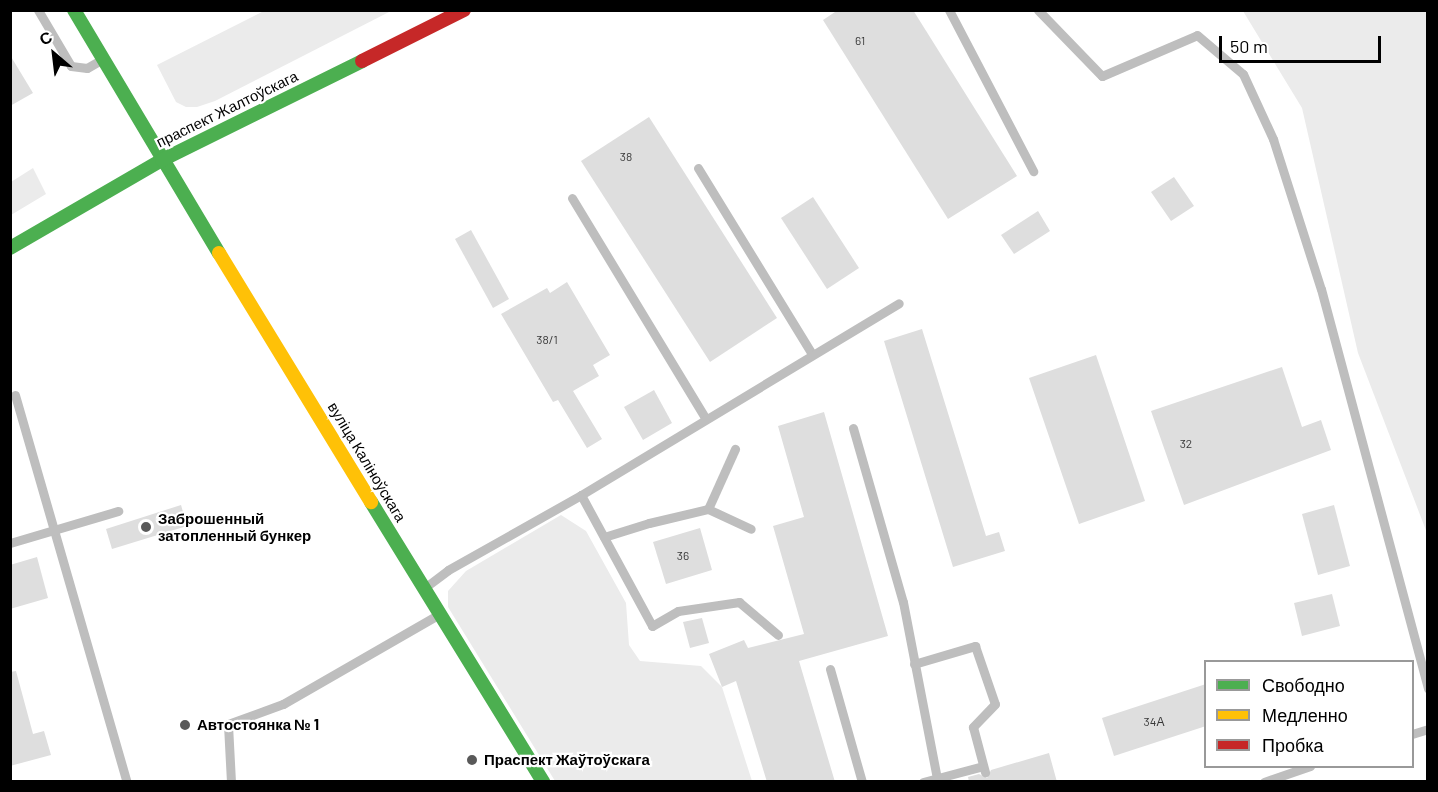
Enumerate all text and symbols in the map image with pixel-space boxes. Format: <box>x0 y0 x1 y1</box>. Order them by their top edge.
north arrow <box>24 24 84 84</box>
scale bar <box>1222 24 1384 62</box>
text: С <box>36 27 55 49</box>
house number: 61 <box>855 34 865 48</box>
text: 50 m <box>1230 35 1268 57</box>
street label: праспект Жалтоўскага <box>153 67 301 151</box>
house number: 38 <box>620 150 632 164</box>
house number: 38/1 <box>536 333 558 347</box>
street label: вуліца Каліноўскага <box>324 399 410 525</box>
house number: 32 <box>1180 437 1192 451</box>
place label: Заброшенный затопленный бункер <box>158 509 311 544</box>
marker: Заброшенный затопленный бункер <box>139 520 153 534</box>
house number: 36 <box>677 549 689 563</box>
legend <box>1204 660 1414 768</box>
text: Свободно <box>1262 674 1345 696</box>
text: Медленно <box>1262 704 1348 726</box>
house number: 34А <box>1144 715 1164 729</box>
place label: Автостоянка № 1 <box>197 716 319 734</box>
marker: Автостоянка № 1 <box>178 718 192 732</box>
text: Пробка <box>1262 734 1324 756</box>
place label: Праспект Жаўтоўскага <box>484 751 650 769</box>
marker: Праспект Жаўтоўскага <box>465 753 479 767</box>

